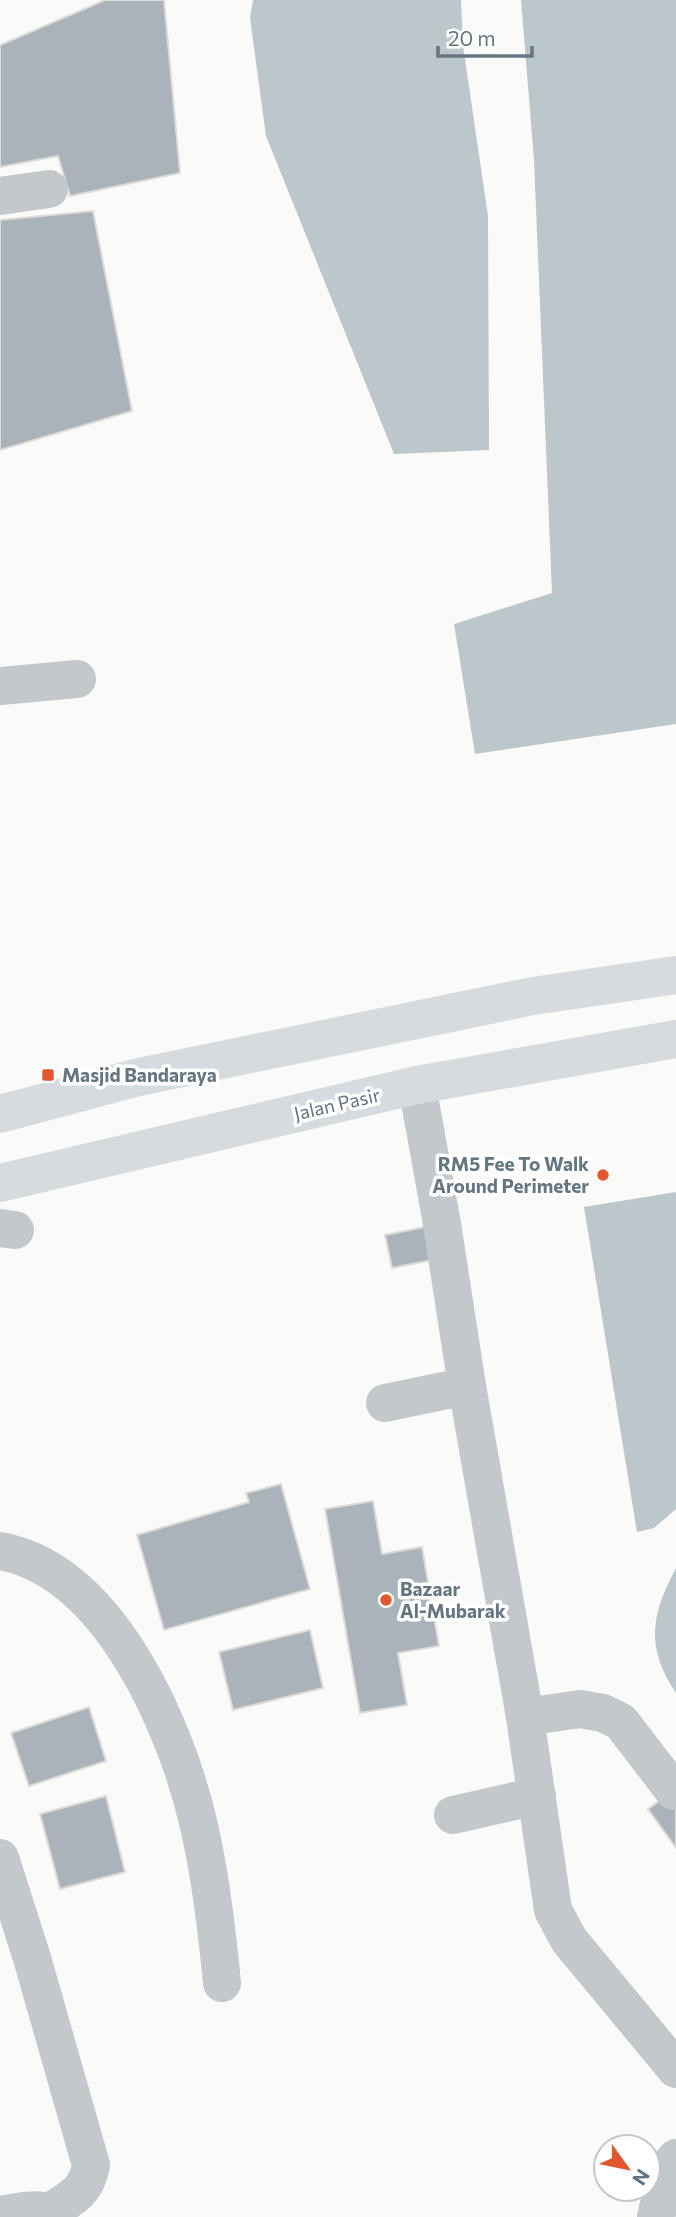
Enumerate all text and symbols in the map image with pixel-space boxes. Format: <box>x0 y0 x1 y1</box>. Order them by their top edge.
scale bar <box>438 14 532 58</box>
text: 20 m <box>448 25 496 50</box>
place label: Masjid Bandaraya <box>62 1063 217 1086</box>
marker: Masjid Bandaraya <box>40 1067 56 1083</box>
street label: Jalan Pasir <box>292 1082 383 1125</box>
place label: RM5 Fee To Walk Around Perimeter <box>432 1152 589 1197</box>
marker: RM5 Fee To Walk Around Perimeter <box>595 1167 611 1183</box>
place label: Bazaar Al-Mubarak <box>400 1577 506 1622</box>
marker: Bazaar Al-Mubarak <box>378 1592 394 1608</box>
north arrow <box>592 2133 662 2203</box>
text: N <box>628 2165 655 2190</box>

